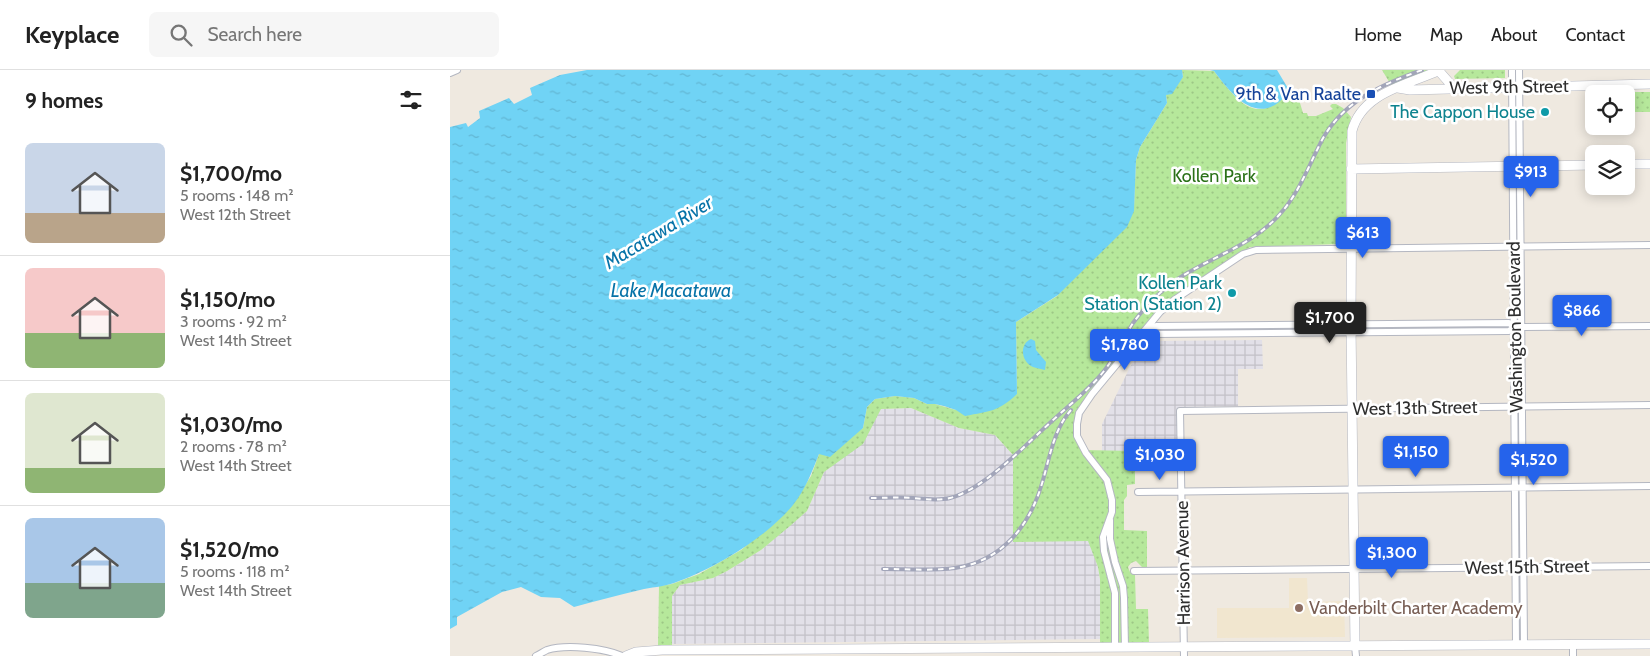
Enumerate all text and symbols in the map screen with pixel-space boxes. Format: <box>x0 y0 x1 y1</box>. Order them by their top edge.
search box <box>149 12 499 57</box>
text: Keyplace <box>25 20 119 49</box>
icon: search <box>167 21 195 49</box>
text: Search here <box>207 23 302 46</box>
text: Home <box>1354 24 1402 46</box>
text: Map <box>1430 24 1463 46</box>
text: About <box>1491 24 1537 46</box>
text: Contact <box>1565 24 1625 46</box>
street label: West 9th Street <box>1449 75 1569 99</box>
place label: 9th & Van Raalte <box>1235 83 1361 105</box>
map controls <box>1585 85 1635 195</box>
button: locate <box>1585 85 1635 135</box>
icon: filters <box>397 86 425 114</box>
text: 9 homes <box>25 88 103 113</box>
marker: 9th & Van Raalte <box>1365 88 1377 100</box>
place label: The Cappon House <box>1390 101 1535 123</box>
marker: The Cappon House <box>1539 106 1551 118</box>
button: layers <box>1585 145 1635 195</box>
pin: $913 <box>1501 156 1561 198</box>
text: $1,700/mo <box>180 161 282 186</box>
text: $913 <box>1515 162 1547 181</box>
icon: home <box>65 163 125 223</box>
park label: Kollen Park <box>1172 165 1257 187</box>
text: 5 rooms · 148 m² <box>180 186 293 205</box>
water label: Macatawa River <box>599 190 718 274</box>
text: West 12th Street <box>180 205 291 224</box>
pin: $613 <box>1333 216 1393 259</box>
text: $613 <box>1347 223 1379 242</box>
street label: Washington Boulevard <box>1503 241 1527 413</box>
place label: Kollen Park Station (Station 2) <box>1084 272 1223 315</box>
water label: Lake Macatawa <box>611 279 731 302</box>
text: $1,150/mo <box>180 287 275 312</box>
marker: Kollen Park Station (Station 2) <box>1226 287 1238 299</box>
icon: home <box>65 288 125 348</box>
pin: $866 <box>1552 294 1612 337</box>
text: $866 <box>1564 301 1600 320</box>
pin: $1,700 <box>1289 302 1371 344</box>
text: $1,700 <box>1305 308 1355 327</box>
text: 3 rooms · 92 m² <box>180 312 287 331</box>
pin: $1,780 <box>1084 328 1166 371</box>
text: West 14th Street <box>180 331 292 350</box>
text: $1,780 <box>1101 335 1149 354</box>
street label: West 13th Street <box>1352 396 1478 420</box>
text: $1,030/mo <box>180 412 283 437</box>
icon: home <box>65 413 125 473</box>
pin: $1,150 <box>1375 436 1457 478</box>
text: 2 rooms · 78 m² <box>180 437 287 456</box>
pin: $1,030 <box>1119 438 1201 481</box>
text: $1,150 <box>1394 442 1438 461</box>
pin: $1,520 <box>1493 444 1575 486</box>
text: $1,030 <box>1135 445 1185 464</box>
text: $1,520 <box>1510 450 1558 469</box>
text: West 14th Street <box>180 456 292 475</box>
street label: Harrison Avenue <box>1171 500 1195 626</box>
pin: $1,300 <box>1351 536 1433 579</box>
text: $1,520/mo <box>180 537 279 562</box>
icon: home <box>65 538 125 598</box>
text: $1,300 <box>1367 543 1417 562</box>
street label: West 15th Street <box>1464 555 1590 579</box>
text: 5 rooms · 118 m² <box>180 562 289 581</box>
text: West 14th Street <box>180 581 292 600</box>
place label: Vanderbilt Charter Academy <box>1309 597 1523 619</box>
marker: Vanderbilt Charter Academy <box>1293 602 1305 614</box>

